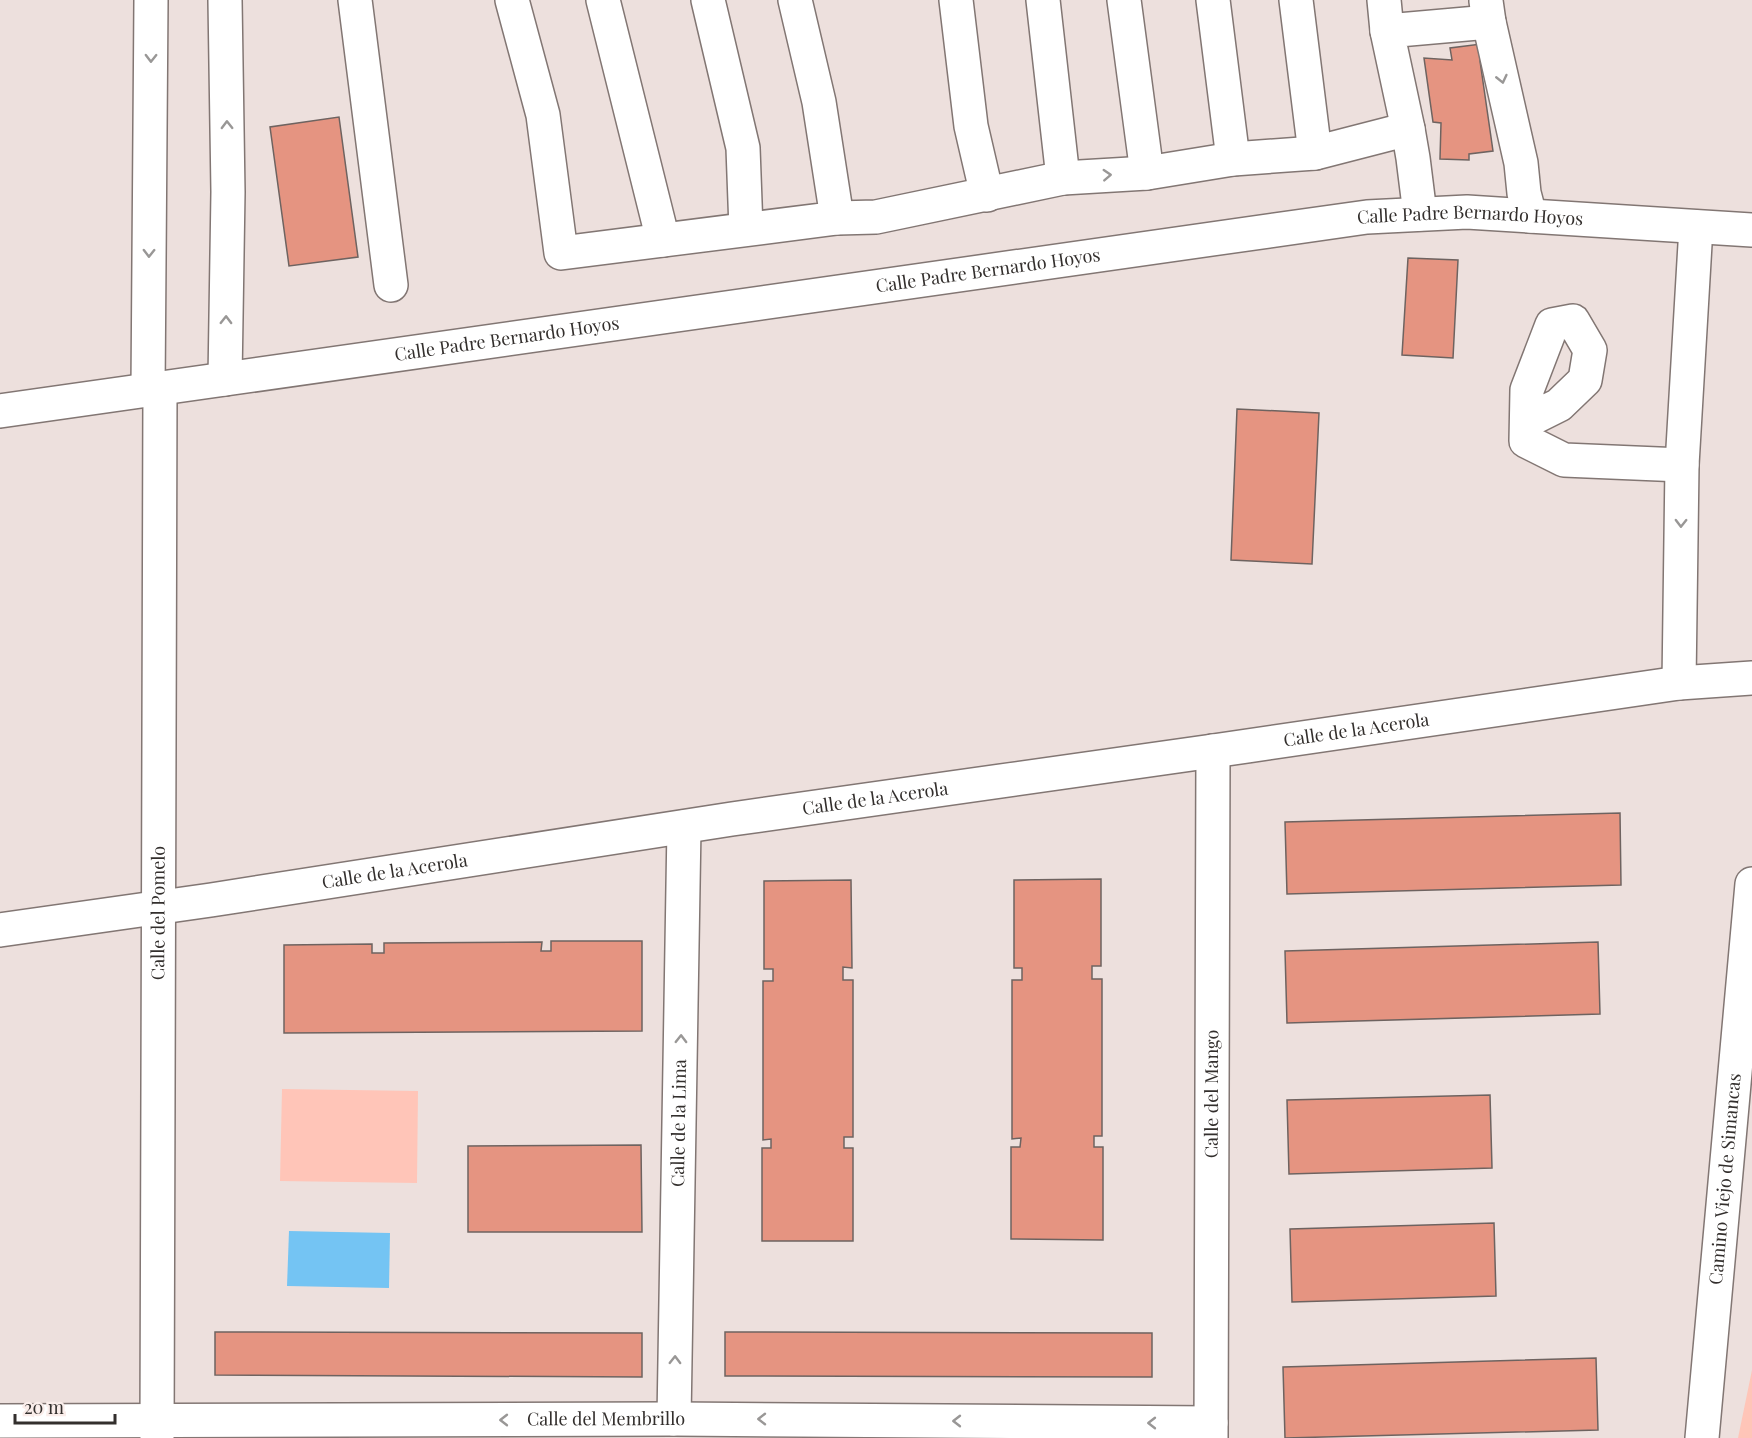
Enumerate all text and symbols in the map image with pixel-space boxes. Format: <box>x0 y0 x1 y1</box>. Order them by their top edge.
one-way arrow <box>145 54 157 63</box>
one-way arrow <box>1495 74 1508 84</box>
one-way arrow <box>221 121 233 130</box>
one-way arrow <box>1102 169 1111 182</box>
street label: Calle Padre Bernardo Hoyos <box>1355 199 1584 230</box>
street label: Calle Padre Bernardo Hoyos <box>874 242 1102 298</box>
one-way arrow <box>143 249 155 258</box>
street label: Calle Padre Bernardo Hoyos <box>393 310 621 366</box>
one-way arrow <box>220 316 232 325</box>
one-way arrow <box>1675 519 1687 528</box>
street label: Calle de la Acerola <box>1282 707 1431 752</box>
street label: Calle de la Acerola <box>801 776 950 820</box>
street label: Calle del Pomelo <box>145 846 170 980</box>
street label: Calle de la Acerola <box>320 847 469 894</box>
street label: Calle del Mango <box>1199 1030 1223 1158</box>
one-way arrow <box>674 1035 687 1044</box>
street label: Calle de la Lima <box>665 1059 691 1187</box>
street label: Camino Viejo de Simancas <box>1703 1072 1746 1286</box>
one-way arrow <box>669 1356 681 1365</box>
scale bar <box>15 1387 116 1425</box>
text: 20 m <box>24 1395 64 1419</box>
street label: Calle del Membrillo <box>527 1406 685 1430</box>
one-way arrow <box>758 1413 767 1425</box>
one-way arrow <box>500 1414 509 1426</box>
one-way arrow <box>953 1415 962 1427</box>
one-way arrow <box>1148 1417 1157 1429</box>

